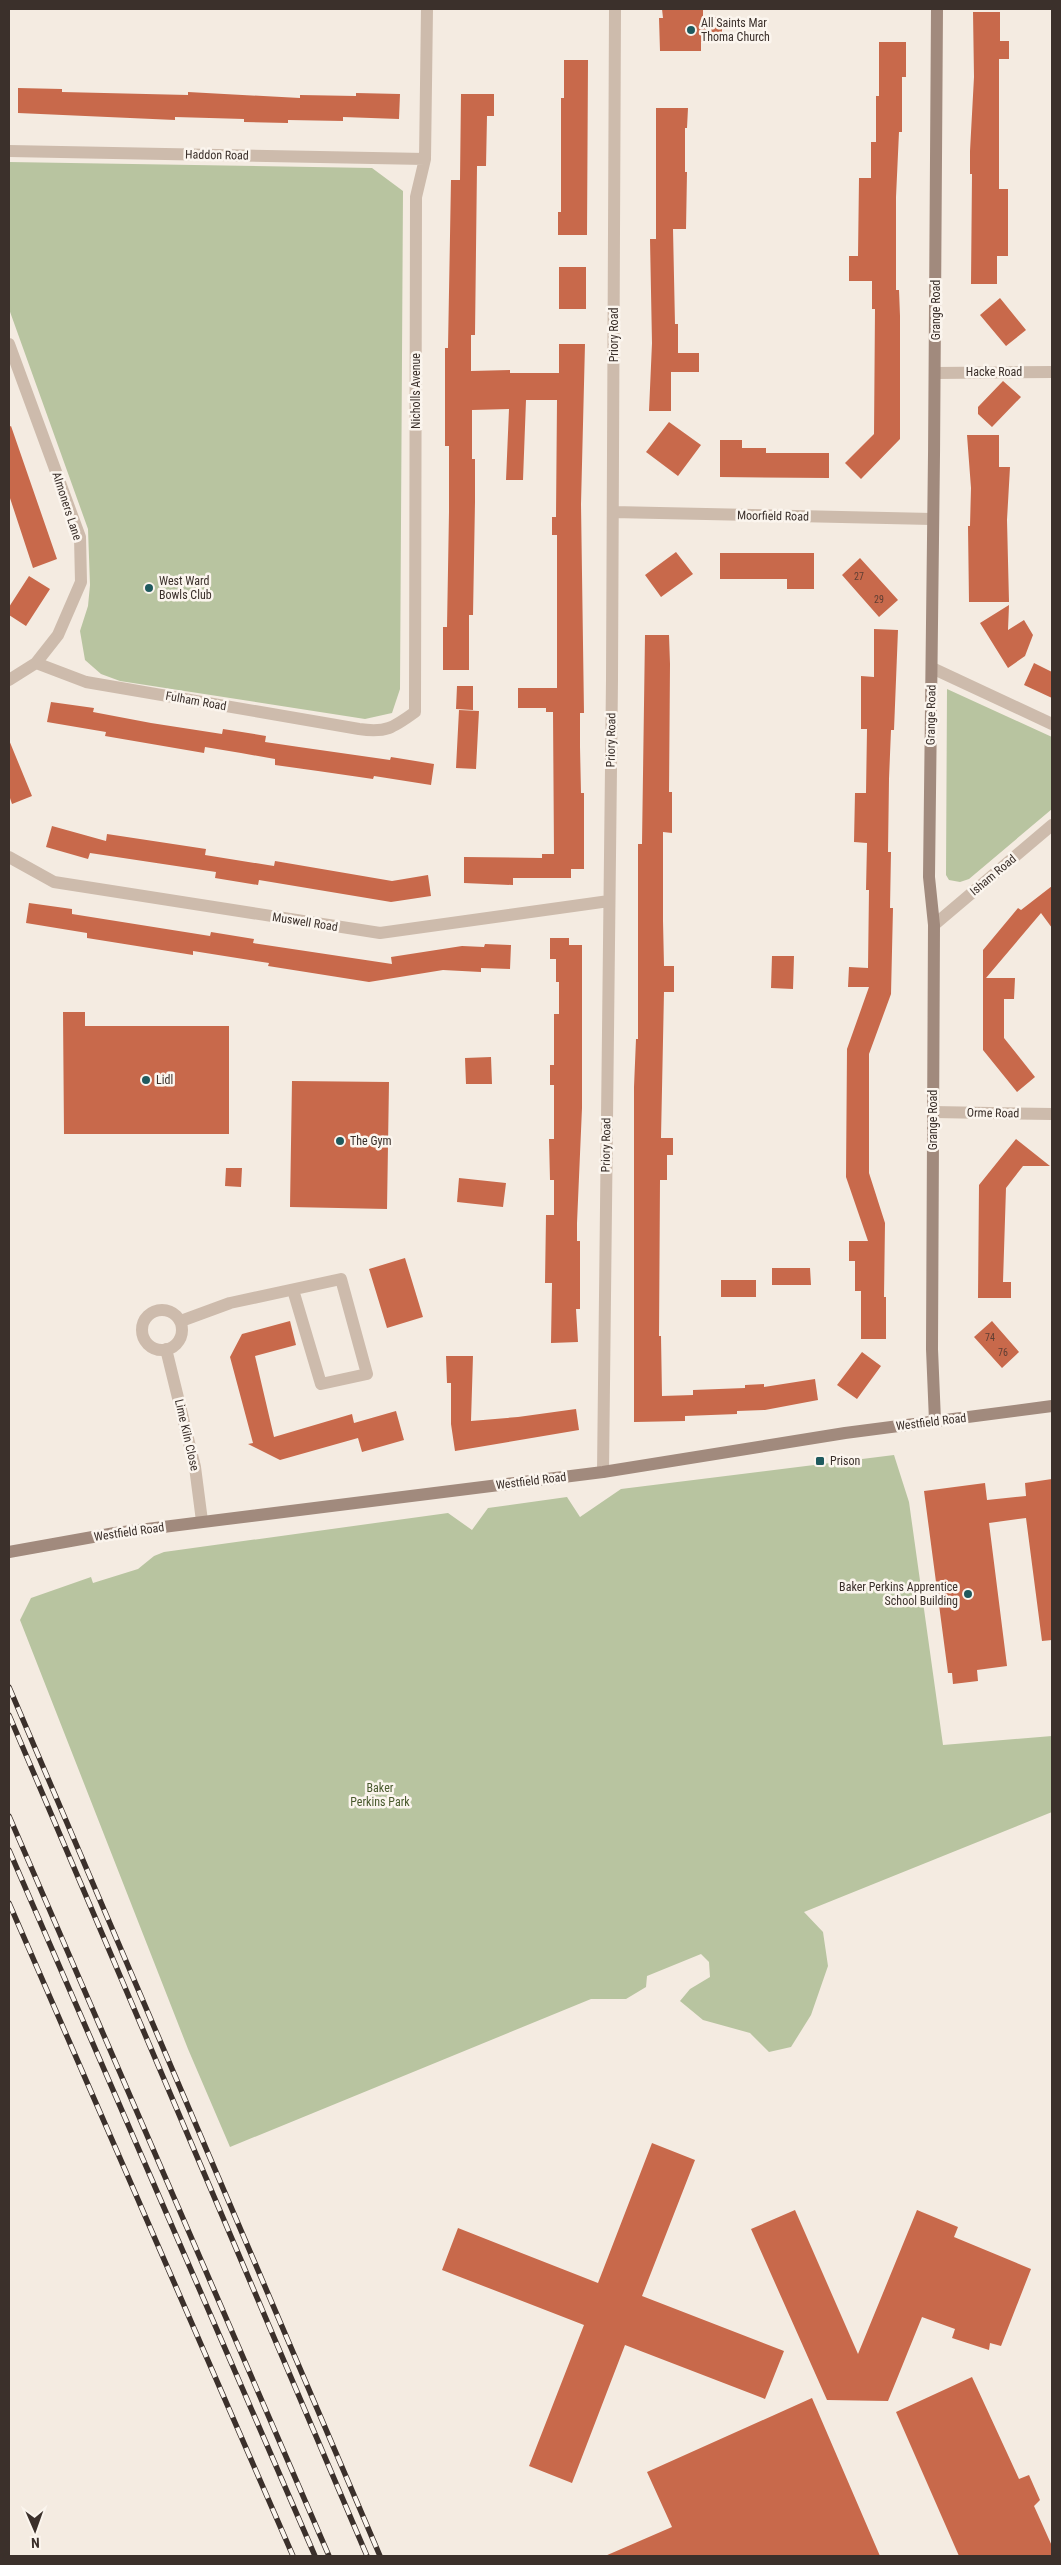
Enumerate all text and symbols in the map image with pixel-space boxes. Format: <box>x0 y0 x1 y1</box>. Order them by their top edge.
place label: All Saints Mar Thoma Church <box>701 16 770 44</box>
marker: All Saints Mar Thoma Church <box>685 24 697 36</box>
street label: Haddon Road <box>185 147 249 163</box>
street label: Grange Road <box>929 280 943 340</box>
street label: Priory Road <box>607 308 621 362</box>
street label: Nicholls Avenue <box>409 353 423 429</box>
street label: Hacke Road <box>966 365 1022 379</box>
street label: Almoners Lane <box>49 470 85 542</box>
street label: Moorfield Road <box>737 508 809 524</box>
house number: 27 <box>854 571 864 582</box>
place label: West Ward Bowls Club <box>159 574 212 602</box>
marker: West Ward Bowls Club <box>143 582 155 594</box>
house number: 29 <box>874 594 884 605</box>
street label: Grange Road <box>923 685 939 745</box>
street label: Fulham Road <box>164 689 228 713</box>
street label: Priory Road <box>604 712 618 767</box>
street label: Isham Road <box>967 852 1019 898</box>
street label: Muswell Road <box>271 910 339 934</box>
place label: Lidl <box>156 1073 173 1087</box>
marker: Lidl <box>140 1074 152 1086</box>
street label: Grange Road <box>926 1090 940 1150</box>
street label: Orme Road <box>967 1106 1019 1120</box>
street label: Priory Road <box>599 1117 613 1172</box>
place label: The Gym <box>350 1134 392 1148</box>
marker: The Gym <box>334 1135 346 1147</box>
house number: 74 <box>985 1332 995 1343</box>
house number: 76 <box>998 1347 1008 1358</box>
street label: Lime Kiln Close <box>172 1398 202 1473</box>
street label: Westfield Road <box>895 1411 967 1433</box>
place label: Prison <box>830 1454 861 1468</box>
marker: Prison <box>814 1455 826 1467</box>
street label: Westfield Road <box>495 1470 567 1492</box>
street label: Westfield Road <box>93 1520 165 1544</box>
place label: Baker Perkins Apprentice School Building <box>839 1580 958 1608</box>
marker: Baker Perkins Apprentice School Building <box>962 1588 974 1600</box>
park label: Baker Perkins Park <box>350 1781 410 1809</box>
north arrow <box>10 2505 60 2555</box>
text: N <box>31 2535 40 2551</box>

